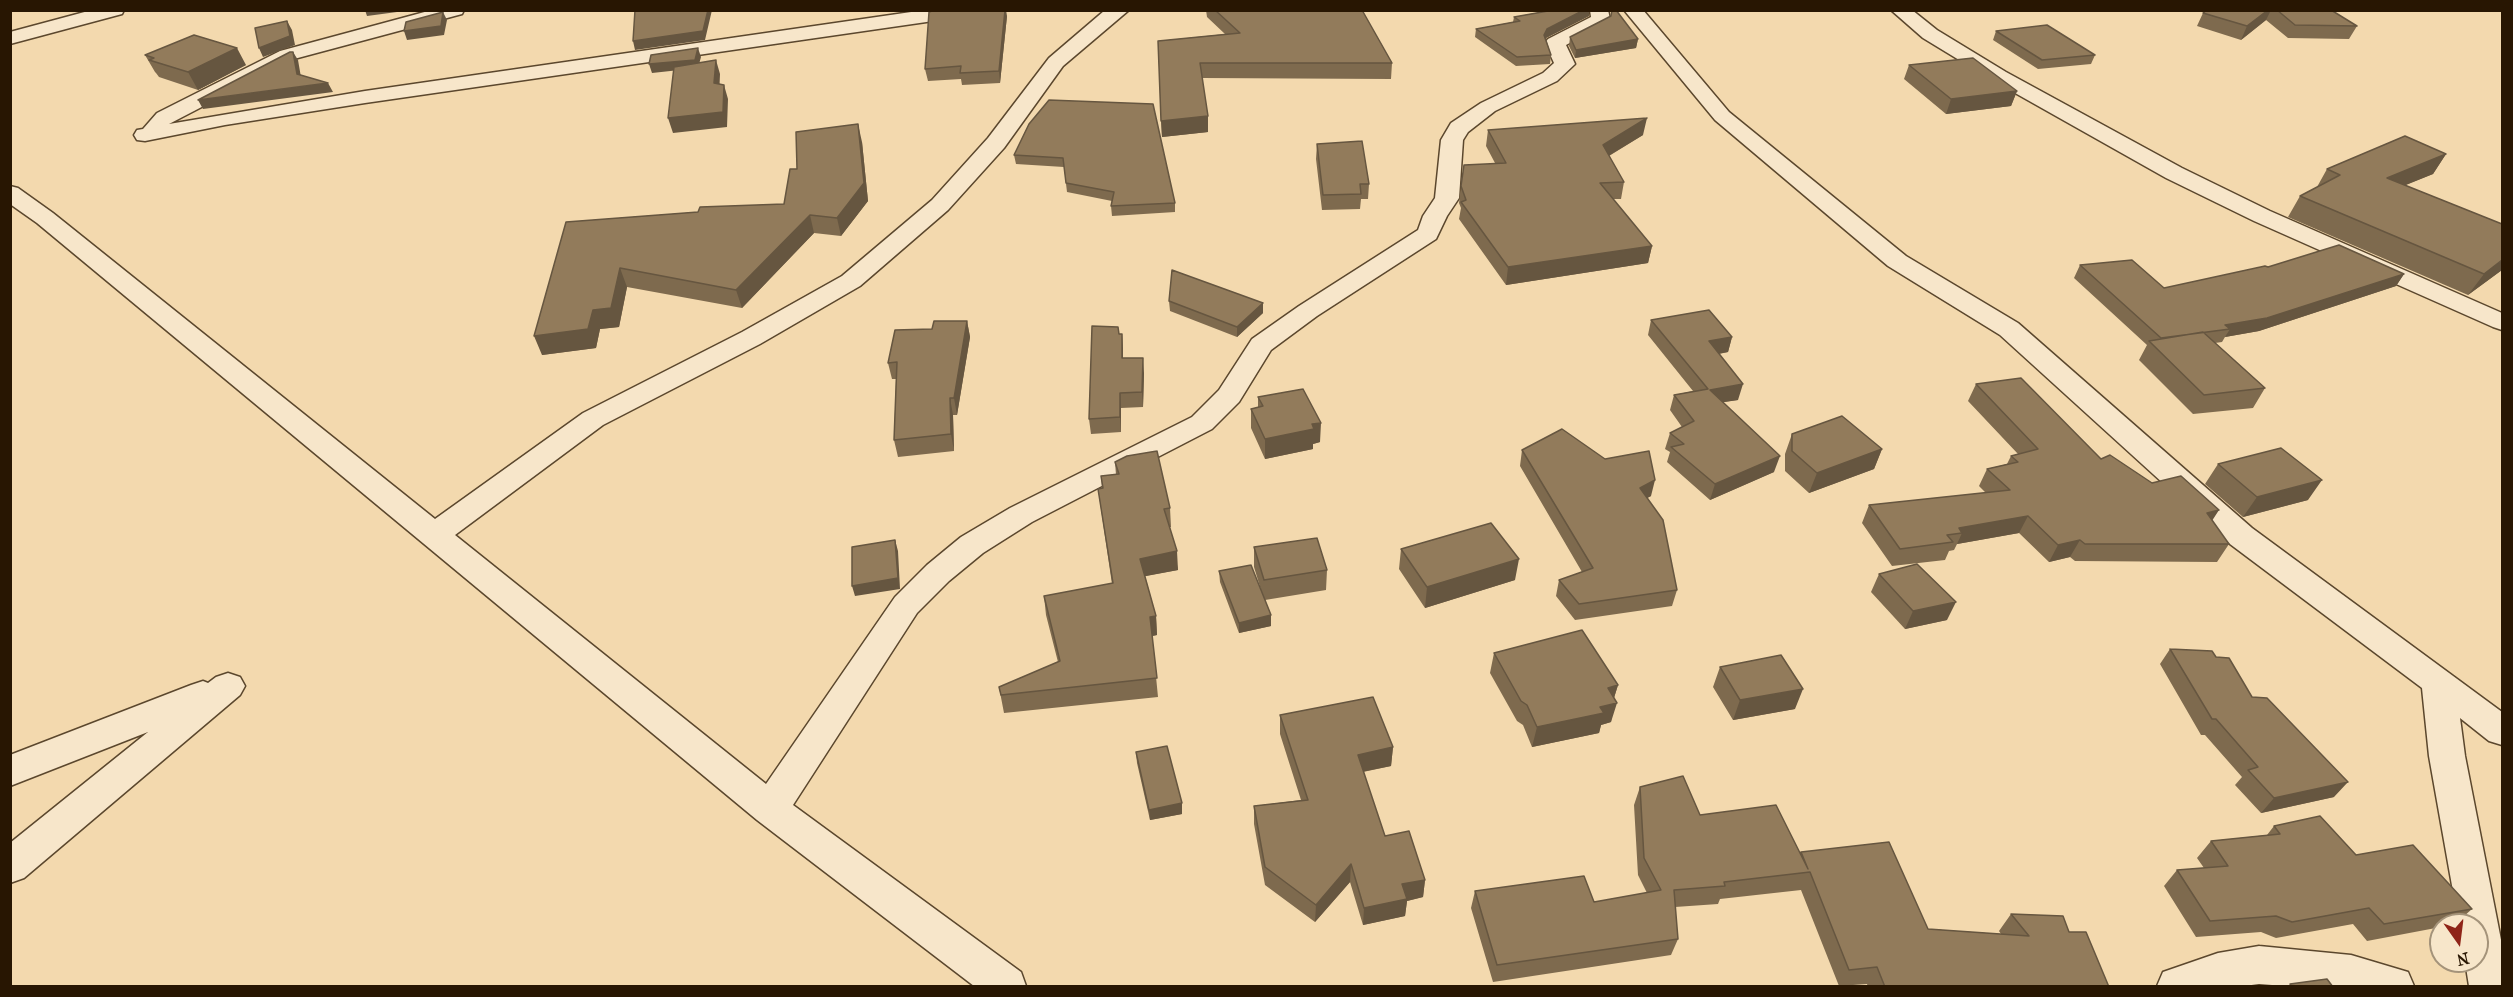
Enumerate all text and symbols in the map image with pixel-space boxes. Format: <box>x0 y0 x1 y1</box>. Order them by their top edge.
north arrow <box>2429 913 2489 973</box>
text: N <box>2455 948 2471 970</box>

